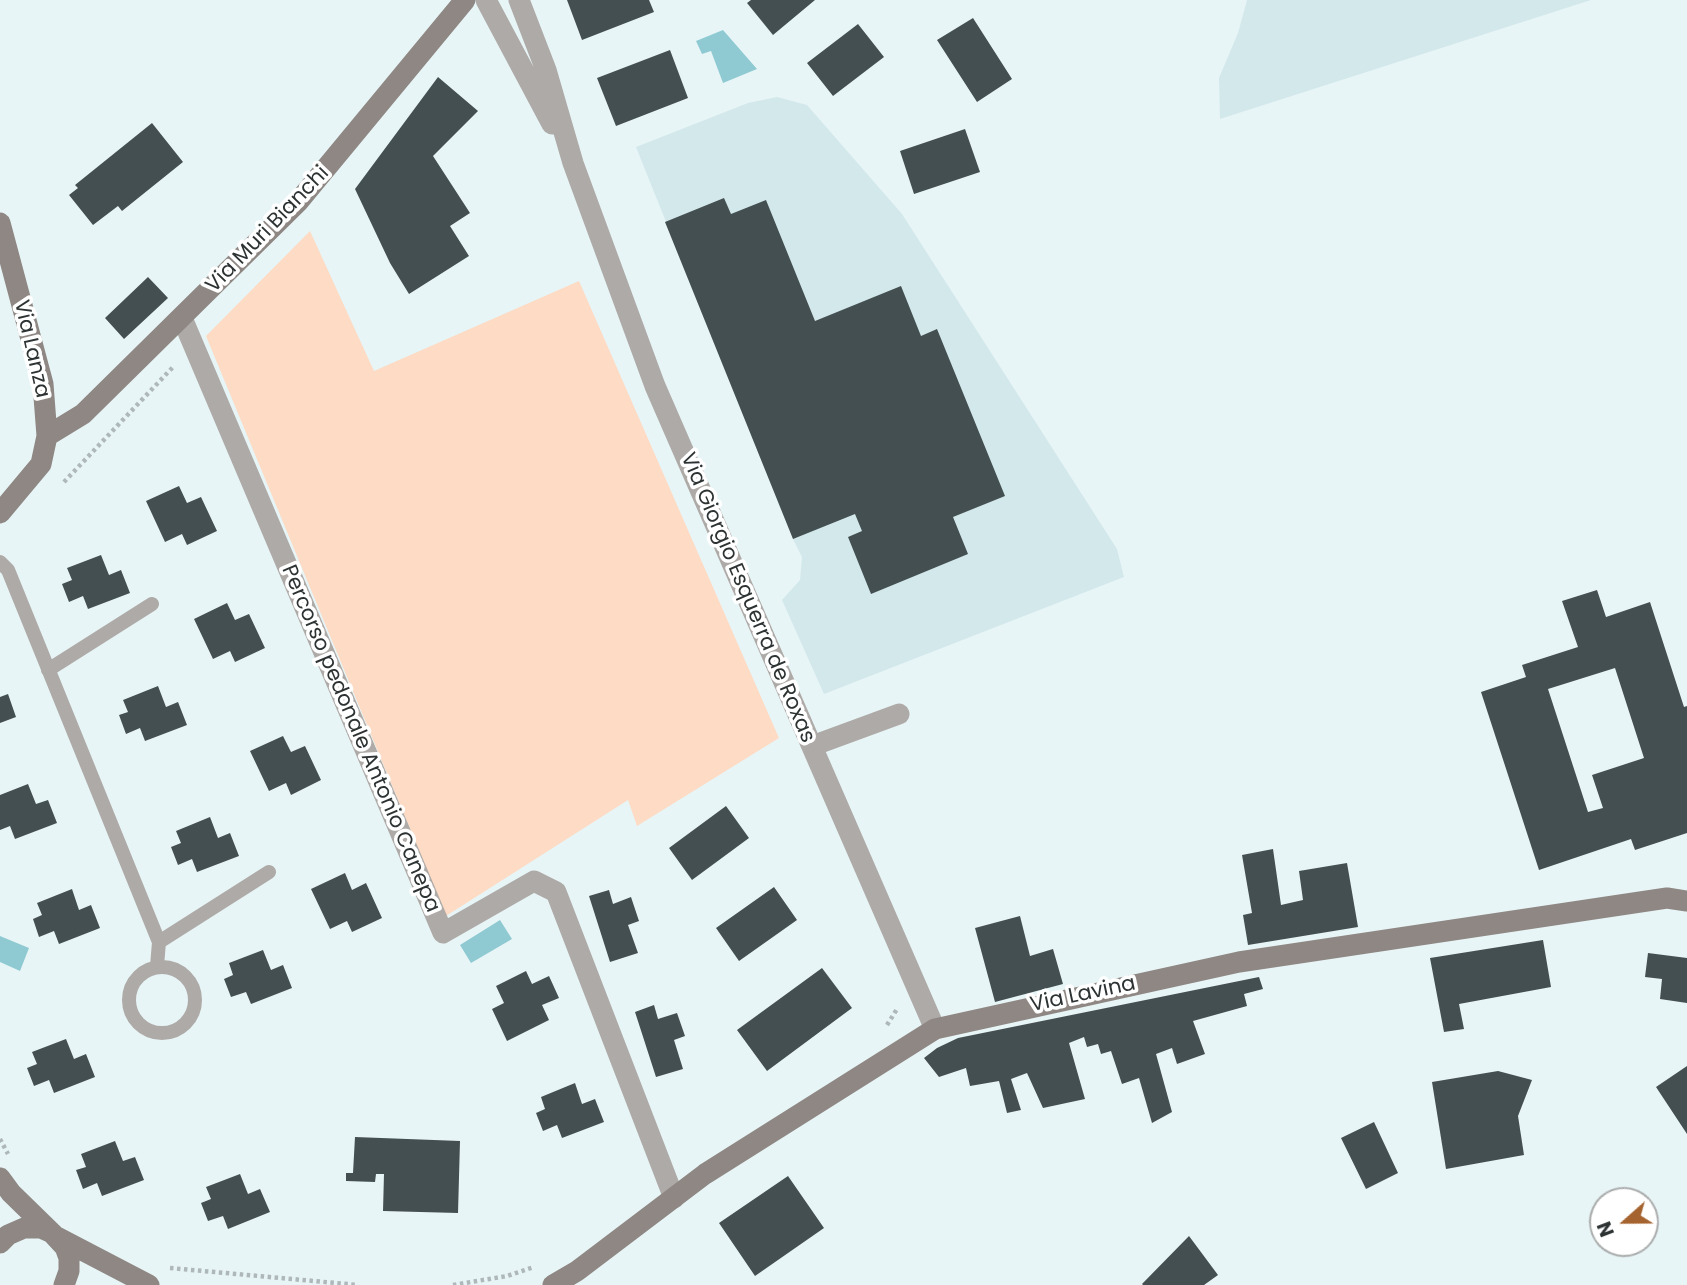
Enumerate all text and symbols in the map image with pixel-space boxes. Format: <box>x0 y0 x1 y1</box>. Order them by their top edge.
street label: Via Muri Bianchi <box>201 161 335 299</box>
street label: Via Lanza <box>8 298 54 400</box>
street label: Via Giorgio Esquerra de Roxas <box>674 449 820 747</box>
street label: Percorso pedonale Antonio Canepa <box>275 562 445 916</box>
street label: Via Lavina <box>1028 972 1138 1018</box>
north arrow <box>1589 1187 1659 1257</box>
text: N <box>1591 1217 1621 1241</box>

